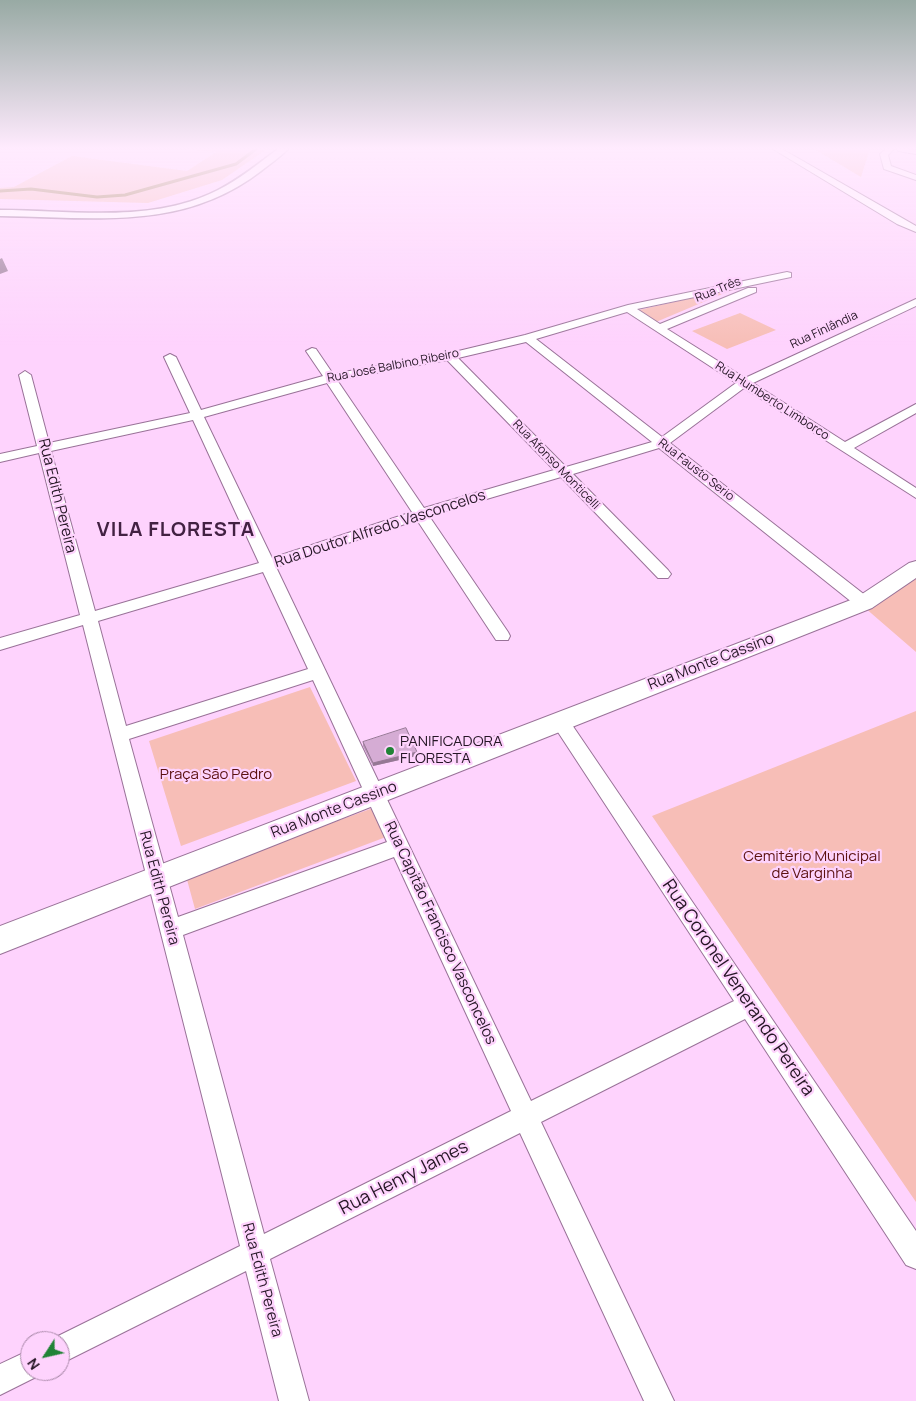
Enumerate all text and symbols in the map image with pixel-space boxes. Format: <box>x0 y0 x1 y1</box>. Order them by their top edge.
street label: Rua Três <box>693 274 743 306</box>
street label: Rua Finlândia <box>788 308 860 352</box>
street label: Rua José Balbino Ribeiro <box>326 346 460 386</box>
street label: Rua Humberto Limborco <box>712 359 832 443</box>
street label: Rua Afonso Monticelli <box>510 417 602 513</box>
street label: Rua Fausto Serio <box>655 436 737 504</box>
street label: Rua Edith Pereira <box>34 437 80 555</box>
street label: Rua Doutor Alfredo Vasconcelos <box>272 486 488 572</box>
district label: VILA FLORESTA <box>95 518 257 542</box>
street label: Rua Monte Cassino <box>645 630 777 694</box>
place label: PANIFICADORA FLORESTA <box>400 733 502 768</box>
marker: PANIFICADORA FLORESTA <box>384 745 396 757</box>
park label: Praça São Pedro <box>160 766 272 784</box>
street label: Rua Monte Cassino <box>268 778 400 842</box>
street label: Rua Capitão Francisco Vasconcelos <box>380 819 500 1047</box>
street label: Rua Edith Pereira <box>135 829 183 947</box>
park label: Cemitério Municipal de Varginha <box>743 848 881 883</box>
street label: Rua Coronel Venerando Pereira <box>657 876 819 1100</box>
street label: Rua Henry James <box>336 1136 472 1220</box>
street label: Rua Edith Pereira <box>238 1221 286 1339</box>
north arrow <box>20 1331 70 1381</box>
text: N <box>22 1355 44 1374</box>

